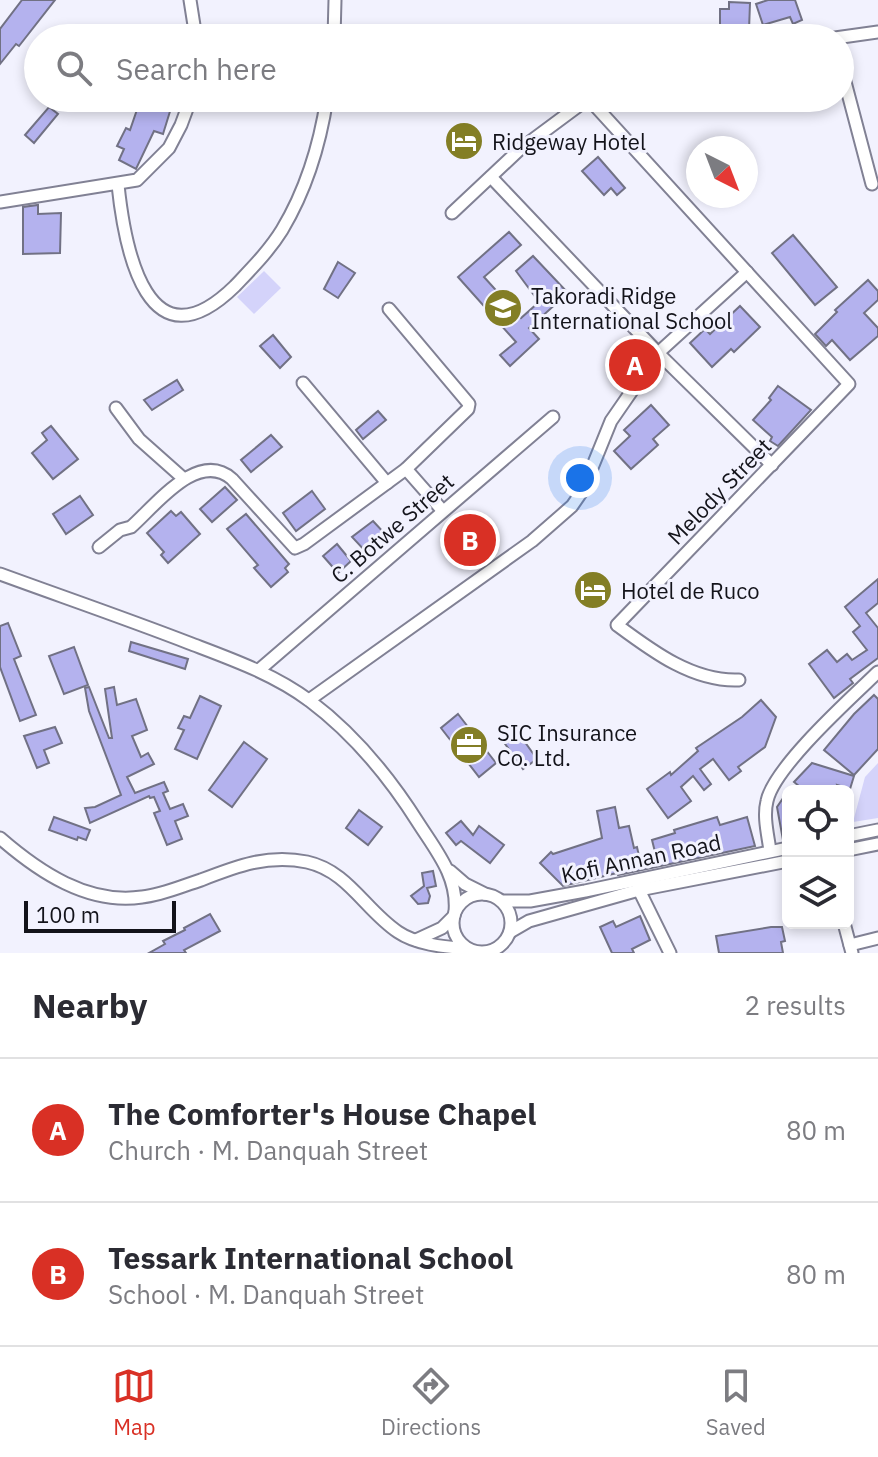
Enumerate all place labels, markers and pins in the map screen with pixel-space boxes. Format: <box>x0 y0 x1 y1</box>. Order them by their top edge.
hotel icon: Ridgeway Hotel <box>443 120 485 162</box>
place label: Ridgeway Hotel <box>492 127 646 156</box>
place label: Takoradi Ridge International School <box>531 281 732 335</box>
school or university icon: Takoradi Ridge International School <box>482 287 524 329</box>
pin: A <box>609 335 661 395</box>
pin: B <box>444 510 496 570</box>
hotel icon: Hotel de Ruco <box>572 569 614 611</box>
place label: Hotel de Ruco <box>621 576 760 605</box>
place label: SIC Insurance Co. Ltd. <box>497 718 637 772</box>
office icon: SIC Insurance Co. Ltd. <box>448 724 490 766</box>

